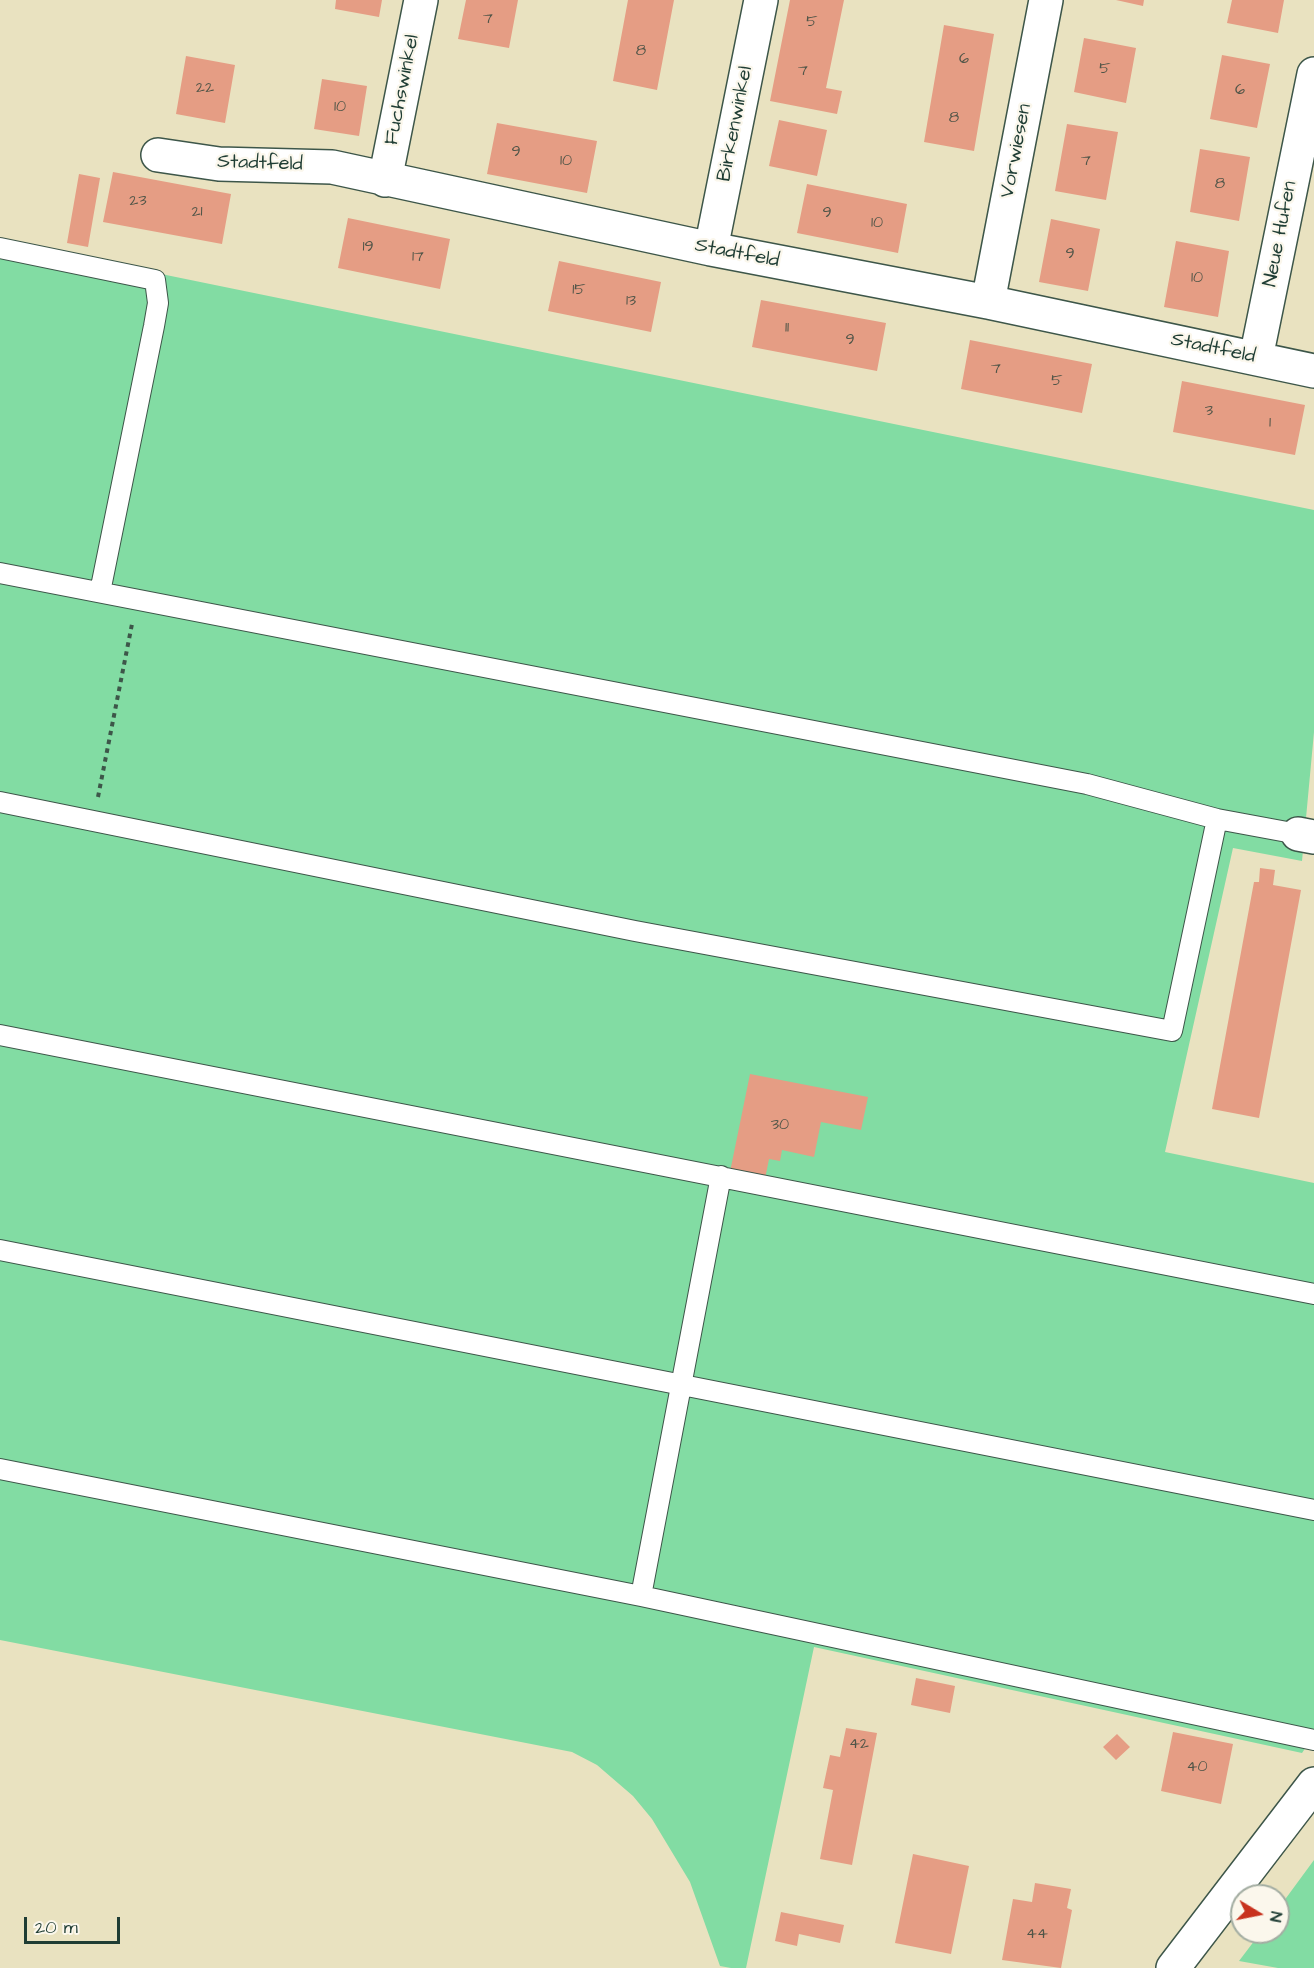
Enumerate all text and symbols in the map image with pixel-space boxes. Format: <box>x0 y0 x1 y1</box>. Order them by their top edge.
house number: 7 <box>483 10 493 30</box>
house number: 5 <box>806 13 818 33</box>
street label: Fuchswinkel <box>381 33 425 147</box>
house number: 8 <box>636 42 646 62</box>
house number: 6 <box>959 50 969 70</box>
house number: 5 <box>1099 60 1111 80</box>
house number: 7 <box>798 62 808 82</box>
street label: Birkenwinkel <box>713 64 759 184</box>
house number: 22 <box>196 79 214 99</box>
house number: 6 <box>1235 81 1245 101</box>
house number: 10 <box>334 98 346 118</box>
street label: Vorwiesen <box>996 102 1038 200</box>
house number: 8 <box>949 109 959 129</box>
house number: 9 <box>511 143 521 163</box>
street label: Stadtfeld <box>217 151 303 177</box>
house number: 10 <box>560 152 572 172</box>
house number: 7 <box>1081 152 1091 172</box>
house number: 8 <box>1215 175 1225 195</box>
street label: Neue Hufen <box>1259 179 1303 289</box>
house number: 23 <box>129 192 147 212</box>
house number: 21 <box>191 203 203 223</box>
house number: 9 <box>822 204 832 224</box>
house number: 10 <box>871 214 883 234</box>
street label: Stadtfeld <box>693 234 781 274</box>
house number: 19 <box>362 238 374 258</box>
house number: 9 <box>1065 245 1075 265</box>
house number: 17 <box>412 248 424 268</box>
house number: 10 <box>1191 269 1203 289</box>
house number: 15 <box>572 281 586 301</box>
house number: 13 <box>626 292 636 312</box>
house number: 11 <box>785 319 789 339</box>
street label: Stadtfeld <box>1169 328 1257 370</box>
house number: 9 <box>845 331 855 351</box>
house number: 7 <box>991 360 1001 380</box>
house number: 5 <box>1051 372 1063 392</box>
house number: 3 <box>1205 402 1213 422</box>
house number: 1 <box>1269 414 1271 434</box>
house number: 30 <box>771 1116 789 1136</box>
house number: 42 <box>849 1735 869 1755</box>
house number: 40 <box>1187 1758 1207 1778</box>
north arrow <box>1230 1884 1290 1944</box>
scale bar <box>27 1905 123 1943</box>
text: N <box>1264 1910 1287 1924</box>
text: 20 m <box>35 1915 78 1940</box>
house number: 44 <box>1026 1925 1048 1945</box>

